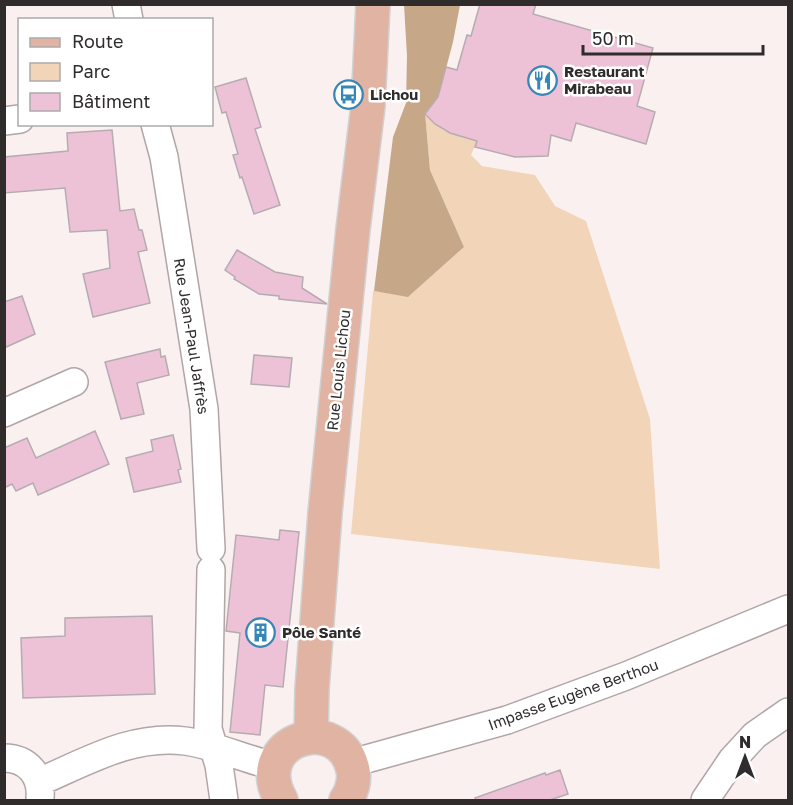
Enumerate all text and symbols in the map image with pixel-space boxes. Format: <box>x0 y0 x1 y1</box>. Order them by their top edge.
legend <box>18 18 213 126</box>
scale bar <box>583 18 763 56</box>
text: 50 m <box>592 27 634 49</box>
text: Route <box>72 30 123 52</box>
text: Parc <box>72 60 111 82</box>
place label: Restaurant Mirabeau <box>564 62 644 97</box>
restaurant icon: Restaurant Mirabeau <box>527 64 559 96</box>
bus stop icon: Lichou <box>333 78 365 110</box>
place label: Lichou <box>370 85 418 103</box>
text: Bâtiment <box>72 90 151 112</box>
street label: Rue Jean-Paul Jaffrès <box>171 257 213 415</box>
street label: Rue Louis Lichou <box>323 309 353 431</box>
building icon: Pôle Santé <box>245 616 277 648</box>
place label: Pôle Santé <box>282 623 361 641</box>
street label: Impasse Eugène Berthou <box>485 655 661 733</box>
north arrow <box>715 727 775 787</box>
text: N <box>739 732 751 752</box>

